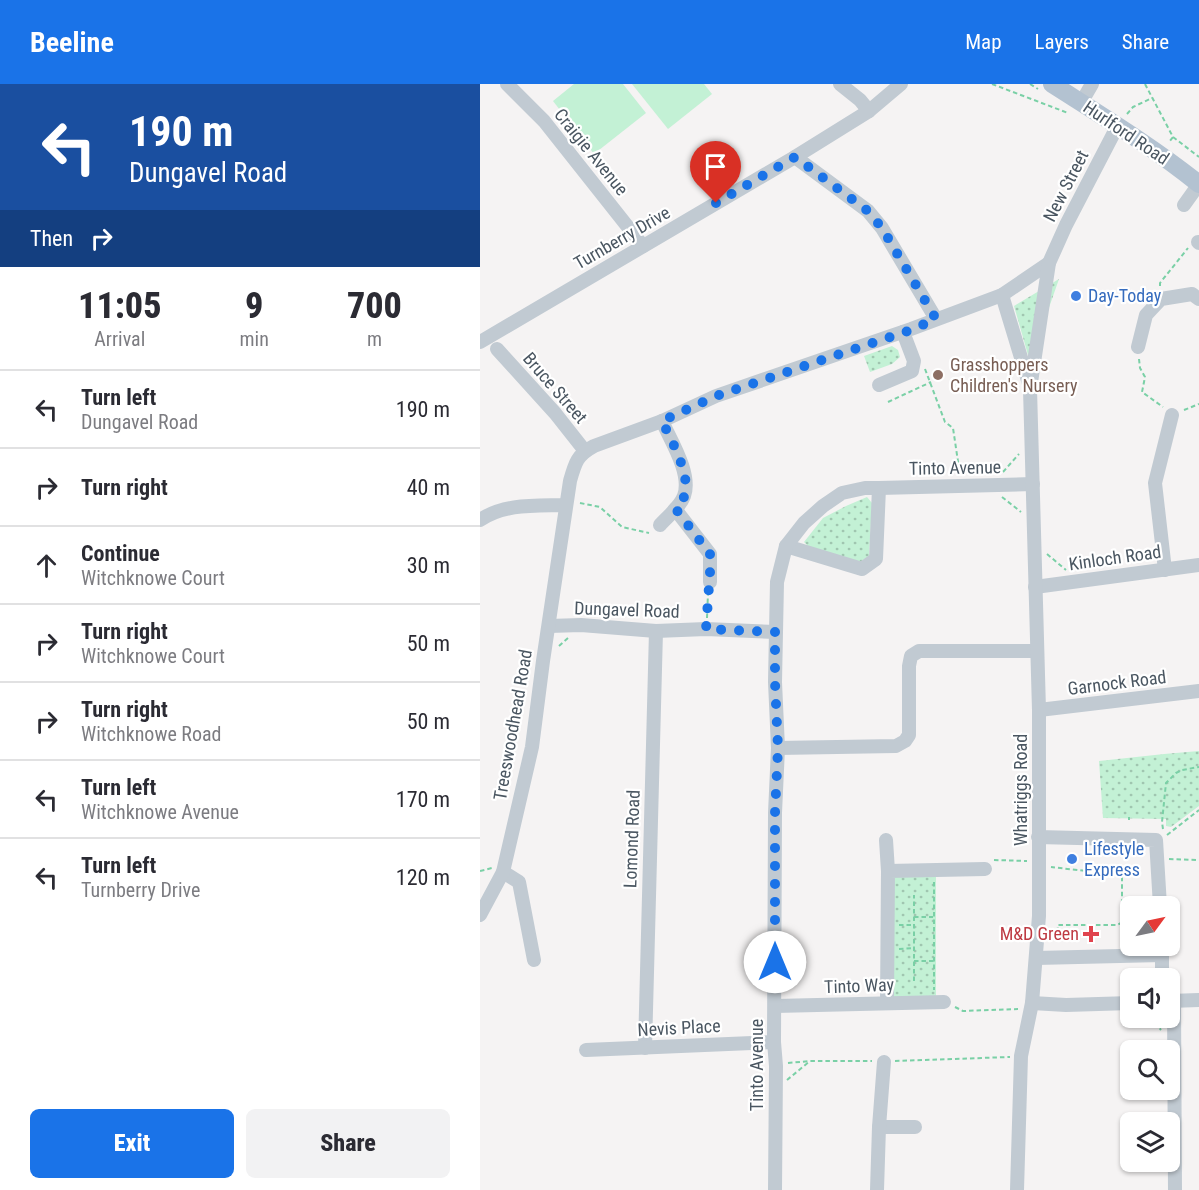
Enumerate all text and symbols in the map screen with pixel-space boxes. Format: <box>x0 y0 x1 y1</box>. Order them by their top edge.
text: Beeline <box>30 26 114 59</box>
text: Map <box>965 30 1002 54</box>
text: Layers <box>1035 30 1089 54</box>
text: Share <box>1122 30 1169 54</box>
street label: Hurlford Road <box>1079 96 1173 169</box>
street label: Craigie Avenue <box>550 104 633 199</box>
text: 190 m <box>129 107 234 156</box>
icon: left <box>30 108 108 186</box>
pin <box>690 141 741 203</box>
street label: New Street <box>1039 146 1093 225</box>
icon: arrive <box>699 150 732 183</box>
text: Dungavel Road <box>129 157 287 189</box>
street label: Turnberry Drive <box>570 202 674 274</box>
icon: right <box>85 222 118 255</box>
text: Then <box>30 226 73 251</box>
text: 11:05 <box>78 285 161 327</box>
text: 9 <box>245 285 263 327</box>
text: 700 <box>347 285 402 327</box>
place label: Day-Today <box>1088 285 1162 306</box>
marker: Day-Today <box>1069 289 1083 303</box>
text: Arrival <box>94 327 145 351</box>
text: min <box>240 327 269 351</box>
text: m <box>367 327 382 351</box>
street label: Bruce Street <box>519 348 592 427</box>
place label: Grasshoppers Children's Nursery <box>950 354 1078 396</box>
marker: Grasshoppers Children's Nursery <box>931 368 945 382</box>
text: Turn left <box>81 385 156 410</box>
icon: left <box>30 393 63 426</box>
text: 190 m <box>396 397 450 422</box>
text: Dungavel Road <box>81 410 198 434</box>
street label: Tinto Avenue <box>909 456 1001 479</box>
icon: right <box>30 471 63 504</box>
text: Turn right <box>81 475 168 500</box>
text: 40 m <box>407 475 450 500</box>
text: Continue <box>81 541 160 566</box>
street label: Kinloch Road <box>1067 541 1163 574</box>
icon: ahead <box>30 549 63 582</box>
text: 30 m <box>407 553 450 578</box>
text: Witchknowe Court <box>81 566 225 590</box>
street label: Dungavel Road <box>574 597 680 622</box>
text: Turn right <box>81 619 168 644</box>
icon: right <box>30 627 63 660</box>
text: 50 m <box>407 631 450 656</box>
text: Witchknowe Court <box>81 644 225 668</box>
street label: Treeswoodhead Road <box>489 648 536 802</box>
street label: Garnock Road <box>1066 666 1167 699</box>
text: Turn right <box>81 697 168 722</box>
icon: right <box>30 705 63 738</box>
text: 50 m <box>407 709 450 734</box>
text: Witchknowe Road <box>81 722 222 746</box>
street label: Whatriggs Road <box>1010 734 1031 846</box>
text: Turn left <box>81 775 156 800</box>
icon: left <box>30 783 63 816</box>
text: 170 m <box>396 787 450 812</box>
street label: Lomond Road <box>619 790 644 888</box>
text: Witchknowe Avenue <box>81 800 239 824</box>
place label: Lifestyle Express <box>1084 838 1144 880</box>
marker: Lifestyle Express <box>1065 852 1079 866</box>
text: Turn left <box>81 853 156 878</box>
icon: left <box>30 861 63 894</box>
text: 120 m <box>396 865 450 890</box>
text: Turnberry Drive <box>81 878 200 902</box>
north arrow <box>1120 896 1180 956</box>
map controls <box>1120 896 1180 1172</box>
place label: M&D Green <box>1000 923 1079 944</box>
marker: M&D Green <box>1084 927 1098 941</box>
position arrow <box>743 930 807 994</box>
button: sound <box>1120 968 1180 1028</box>
street label: Tinto Way <box>824 974 895 997</box>
street label: Nevis Place <box>637 1015 721 1040</box>
street label: Tinto Avenue <box>746 1019 767 1111</box>
button: search <box>1120 1040 1180 1100</box>
button: Exit <box>30 1109 234 1178</box>
button: Share <box>246 1109 450 1178</box>
button: layers <box>1120 1112 1180 1172</box>

